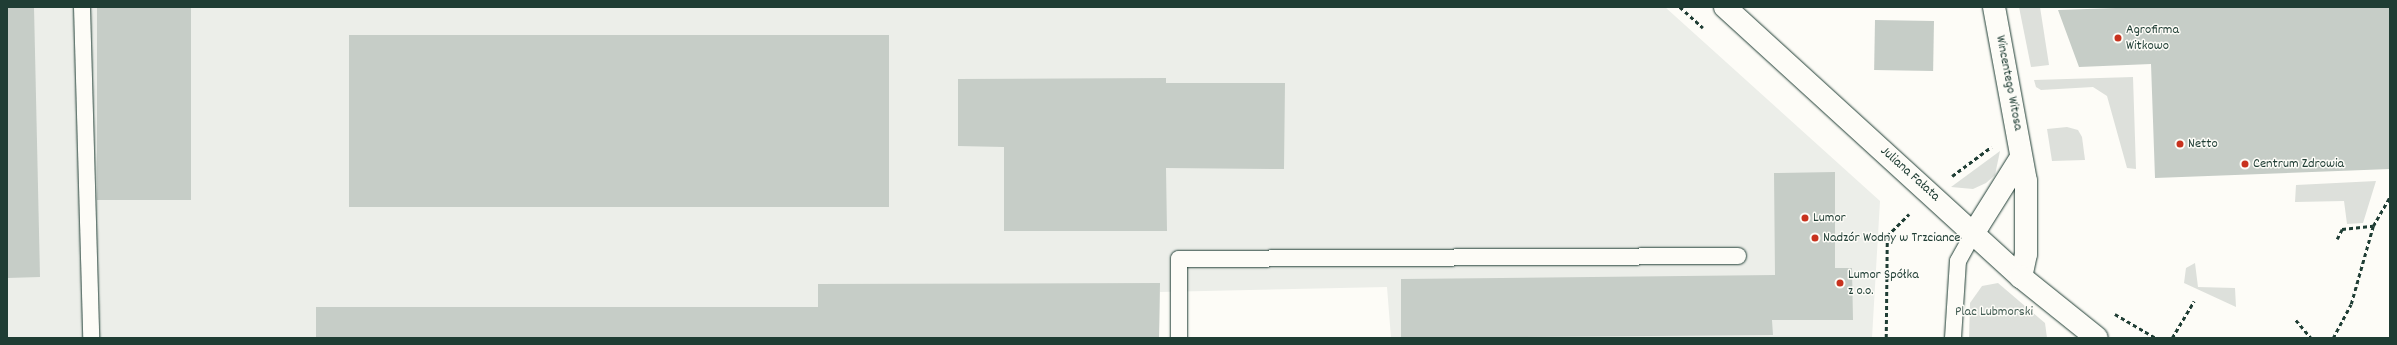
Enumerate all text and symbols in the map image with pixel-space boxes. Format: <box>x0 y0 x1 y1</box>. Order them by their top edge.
place label: Agrofirma Witkowo <box>2126 22 2179 54</box>
marker: Agrofirma Witkowo <box>2113 33 2123 43</box>
street label: Wincentego Witosa <box>1992 34 2026 132</box>
place label: Netto <box>2188 136 2218 152</box>
marker: Netto <box>2175 139 2185 149</box>
street label: Juliana Fałata <box>1877 143 1943 205</box>
place label: Centrum Zdrowia <box>2253 156 2344 172</box>
marker: Centrum Zdrowia <box>2240 159 2250 169</box>
place label: Lumor <box>1813 210 1846 226</box>
marker: Lumor <box>1800 213 1810 223</box>
place label: Nadzór Wodny w Trzciance <box>1823 230 1961 246</box>
marker: Nadzór Wodny w Trzciance <box>1810 233 1820 243</box>
place label: Lumor Spółka z o.o. <box>1848 267 1919 300</box>
marker: Lumor Spółka z o.o. <box>1835 278 1845 288</box>
park label: Plac Lubmorski <box>1955 304 2033 320</box>

